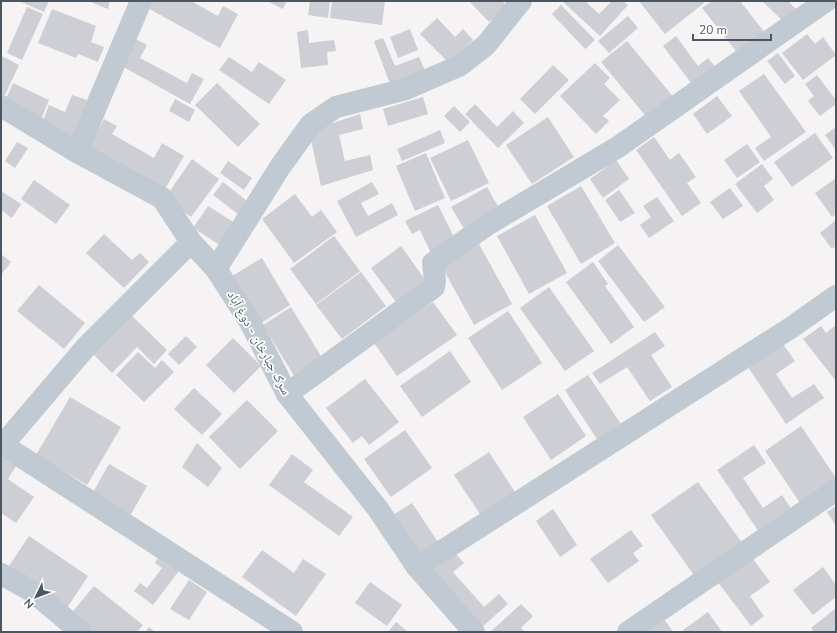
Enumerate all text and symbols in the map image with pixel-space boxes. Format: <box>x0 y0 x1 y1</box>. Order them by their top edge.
scale bar <box>693 16 771 42</box>
text: 20 m <box>699 22 727 38</box>
street label: سرک جبارخان - دوغ آباد <box>223 288 295 398</box>
north arrow <box>16 577 56 617</box>
text: N <box>21 595 37 612</box>

